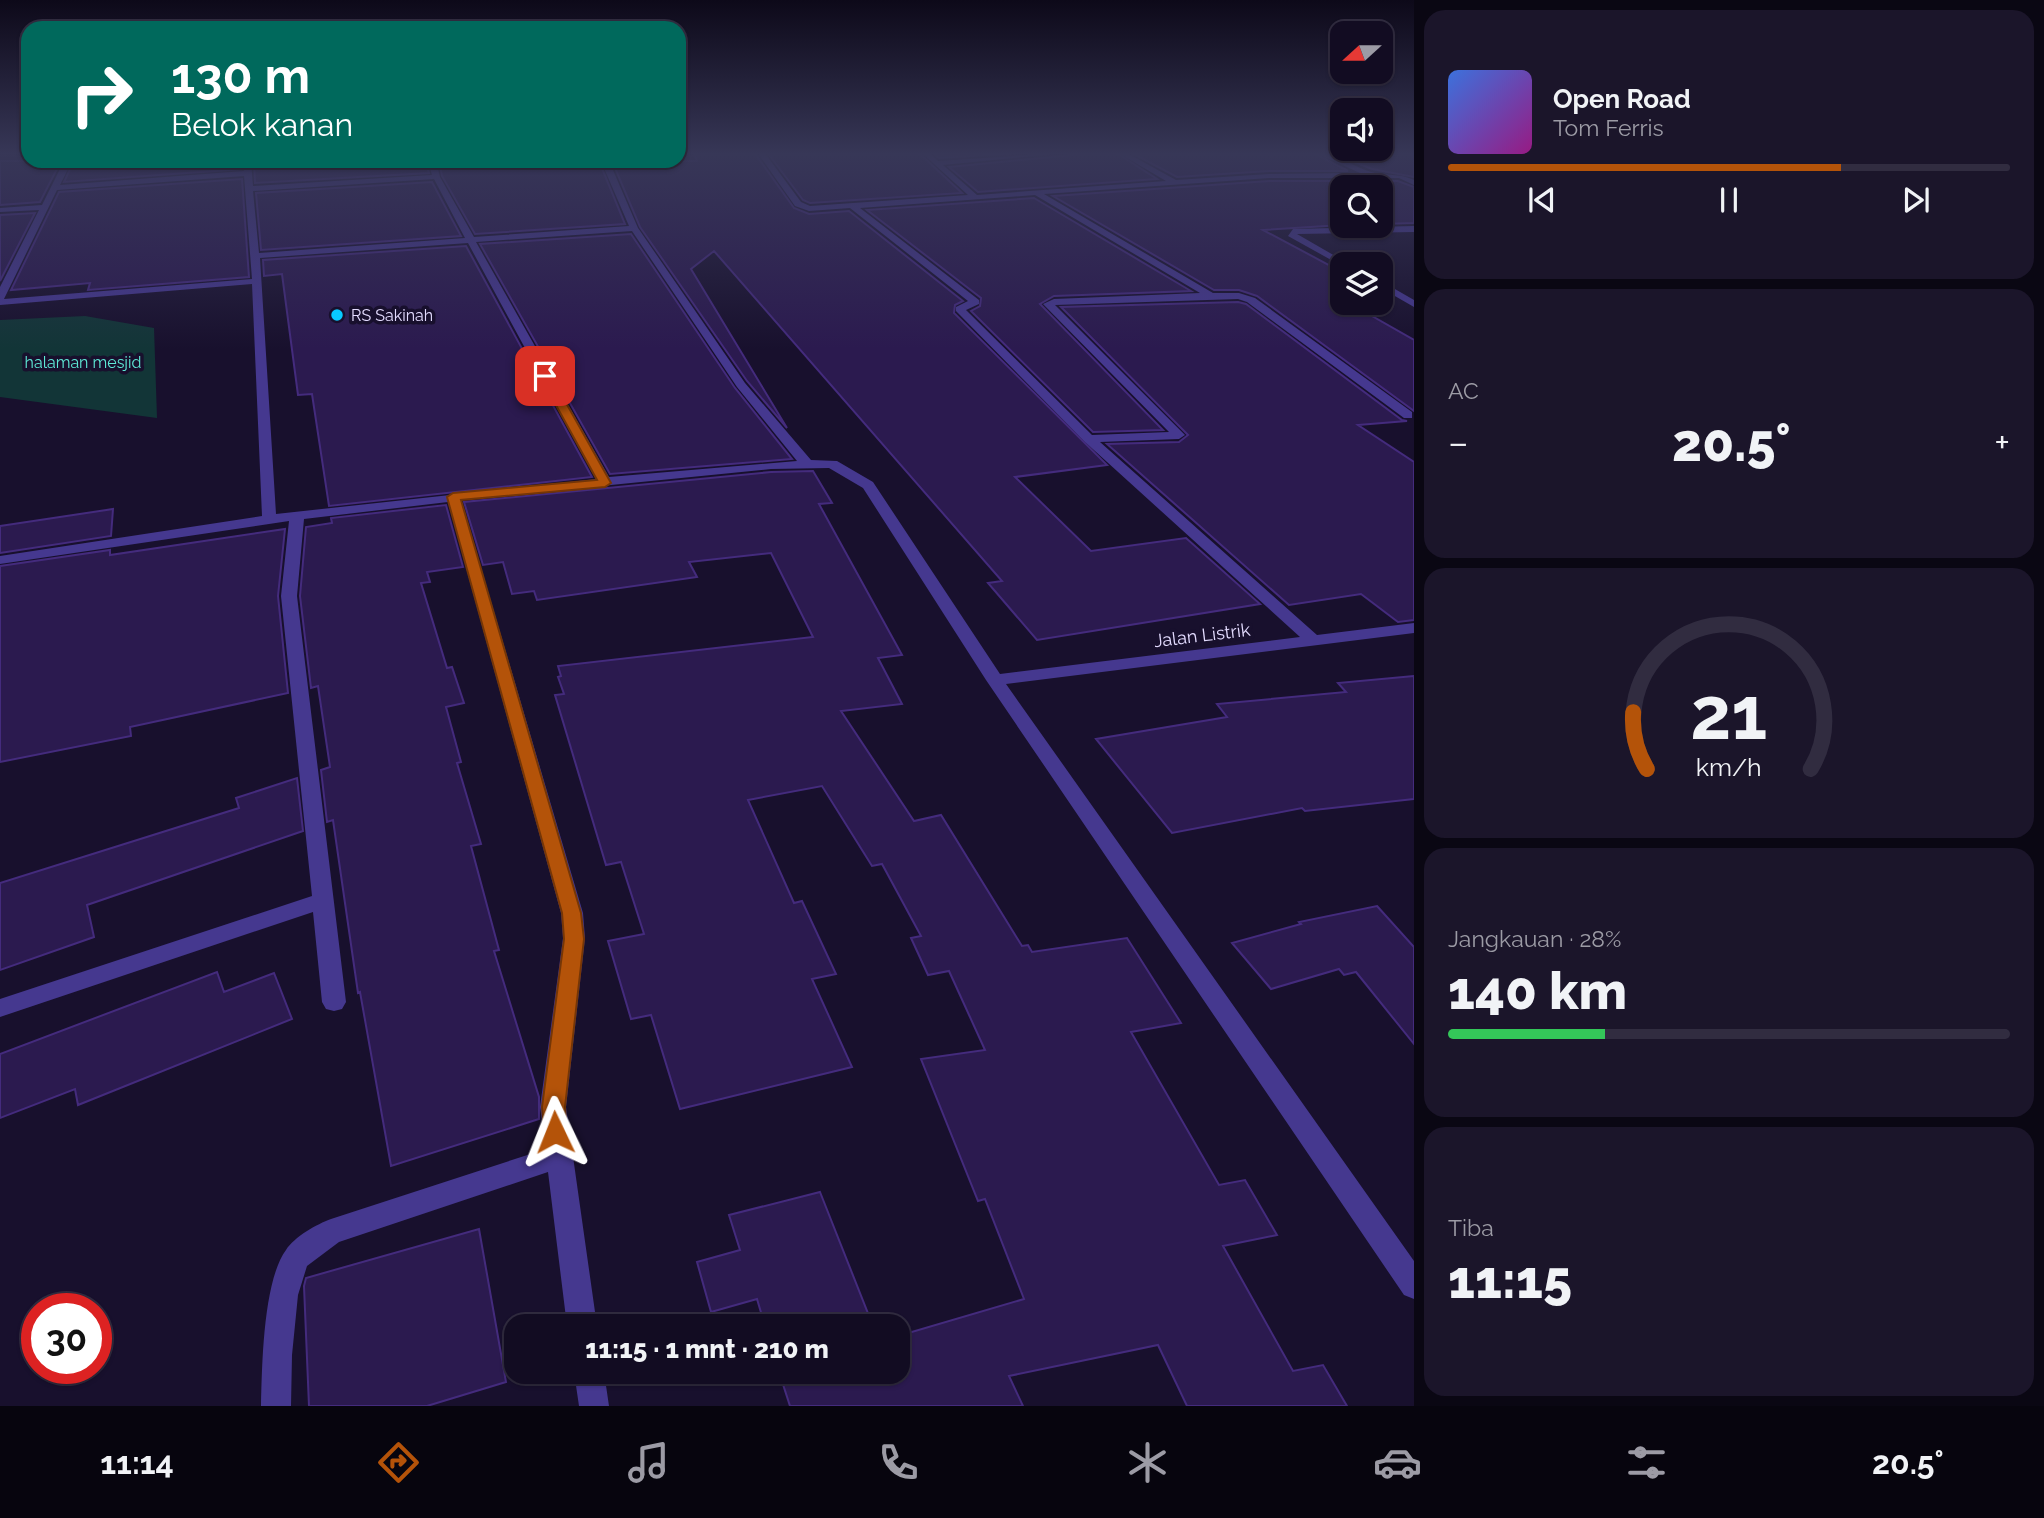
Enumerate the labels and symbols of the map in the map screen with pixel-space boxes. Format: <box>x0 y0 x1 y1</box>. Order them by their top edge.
north arrow <box>1330 21 1393 84</box>
place label: RS Sakinah <box>351 306 433 325</box>
marker: RS Sakinah <box>329 307 345 323</box>
pin <box>515 346 575 406</box>
park label: halaman mesjid <box>25 353 141 372</box>
street label: Jalan Listrik <box>1153 619 1252 651</box>
position arrow <box>518 1095 592 1169</box>
speed limit sign: 30 <box>21 1293 112 1384</box>

